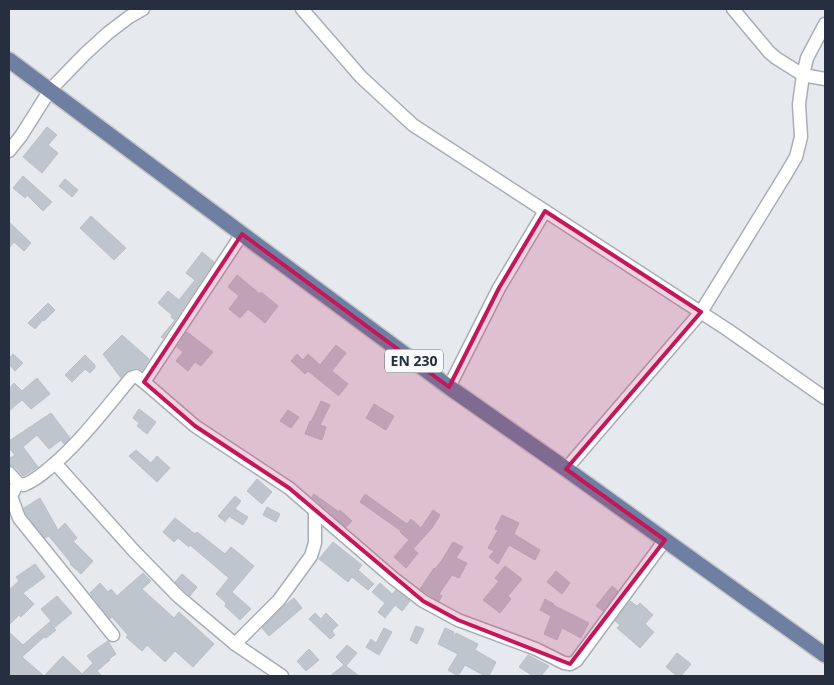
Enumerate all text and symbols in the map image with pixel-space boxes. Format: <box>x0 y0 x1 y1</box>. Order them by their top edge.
road number: EN 230 <box>385 350 443 372</box>

